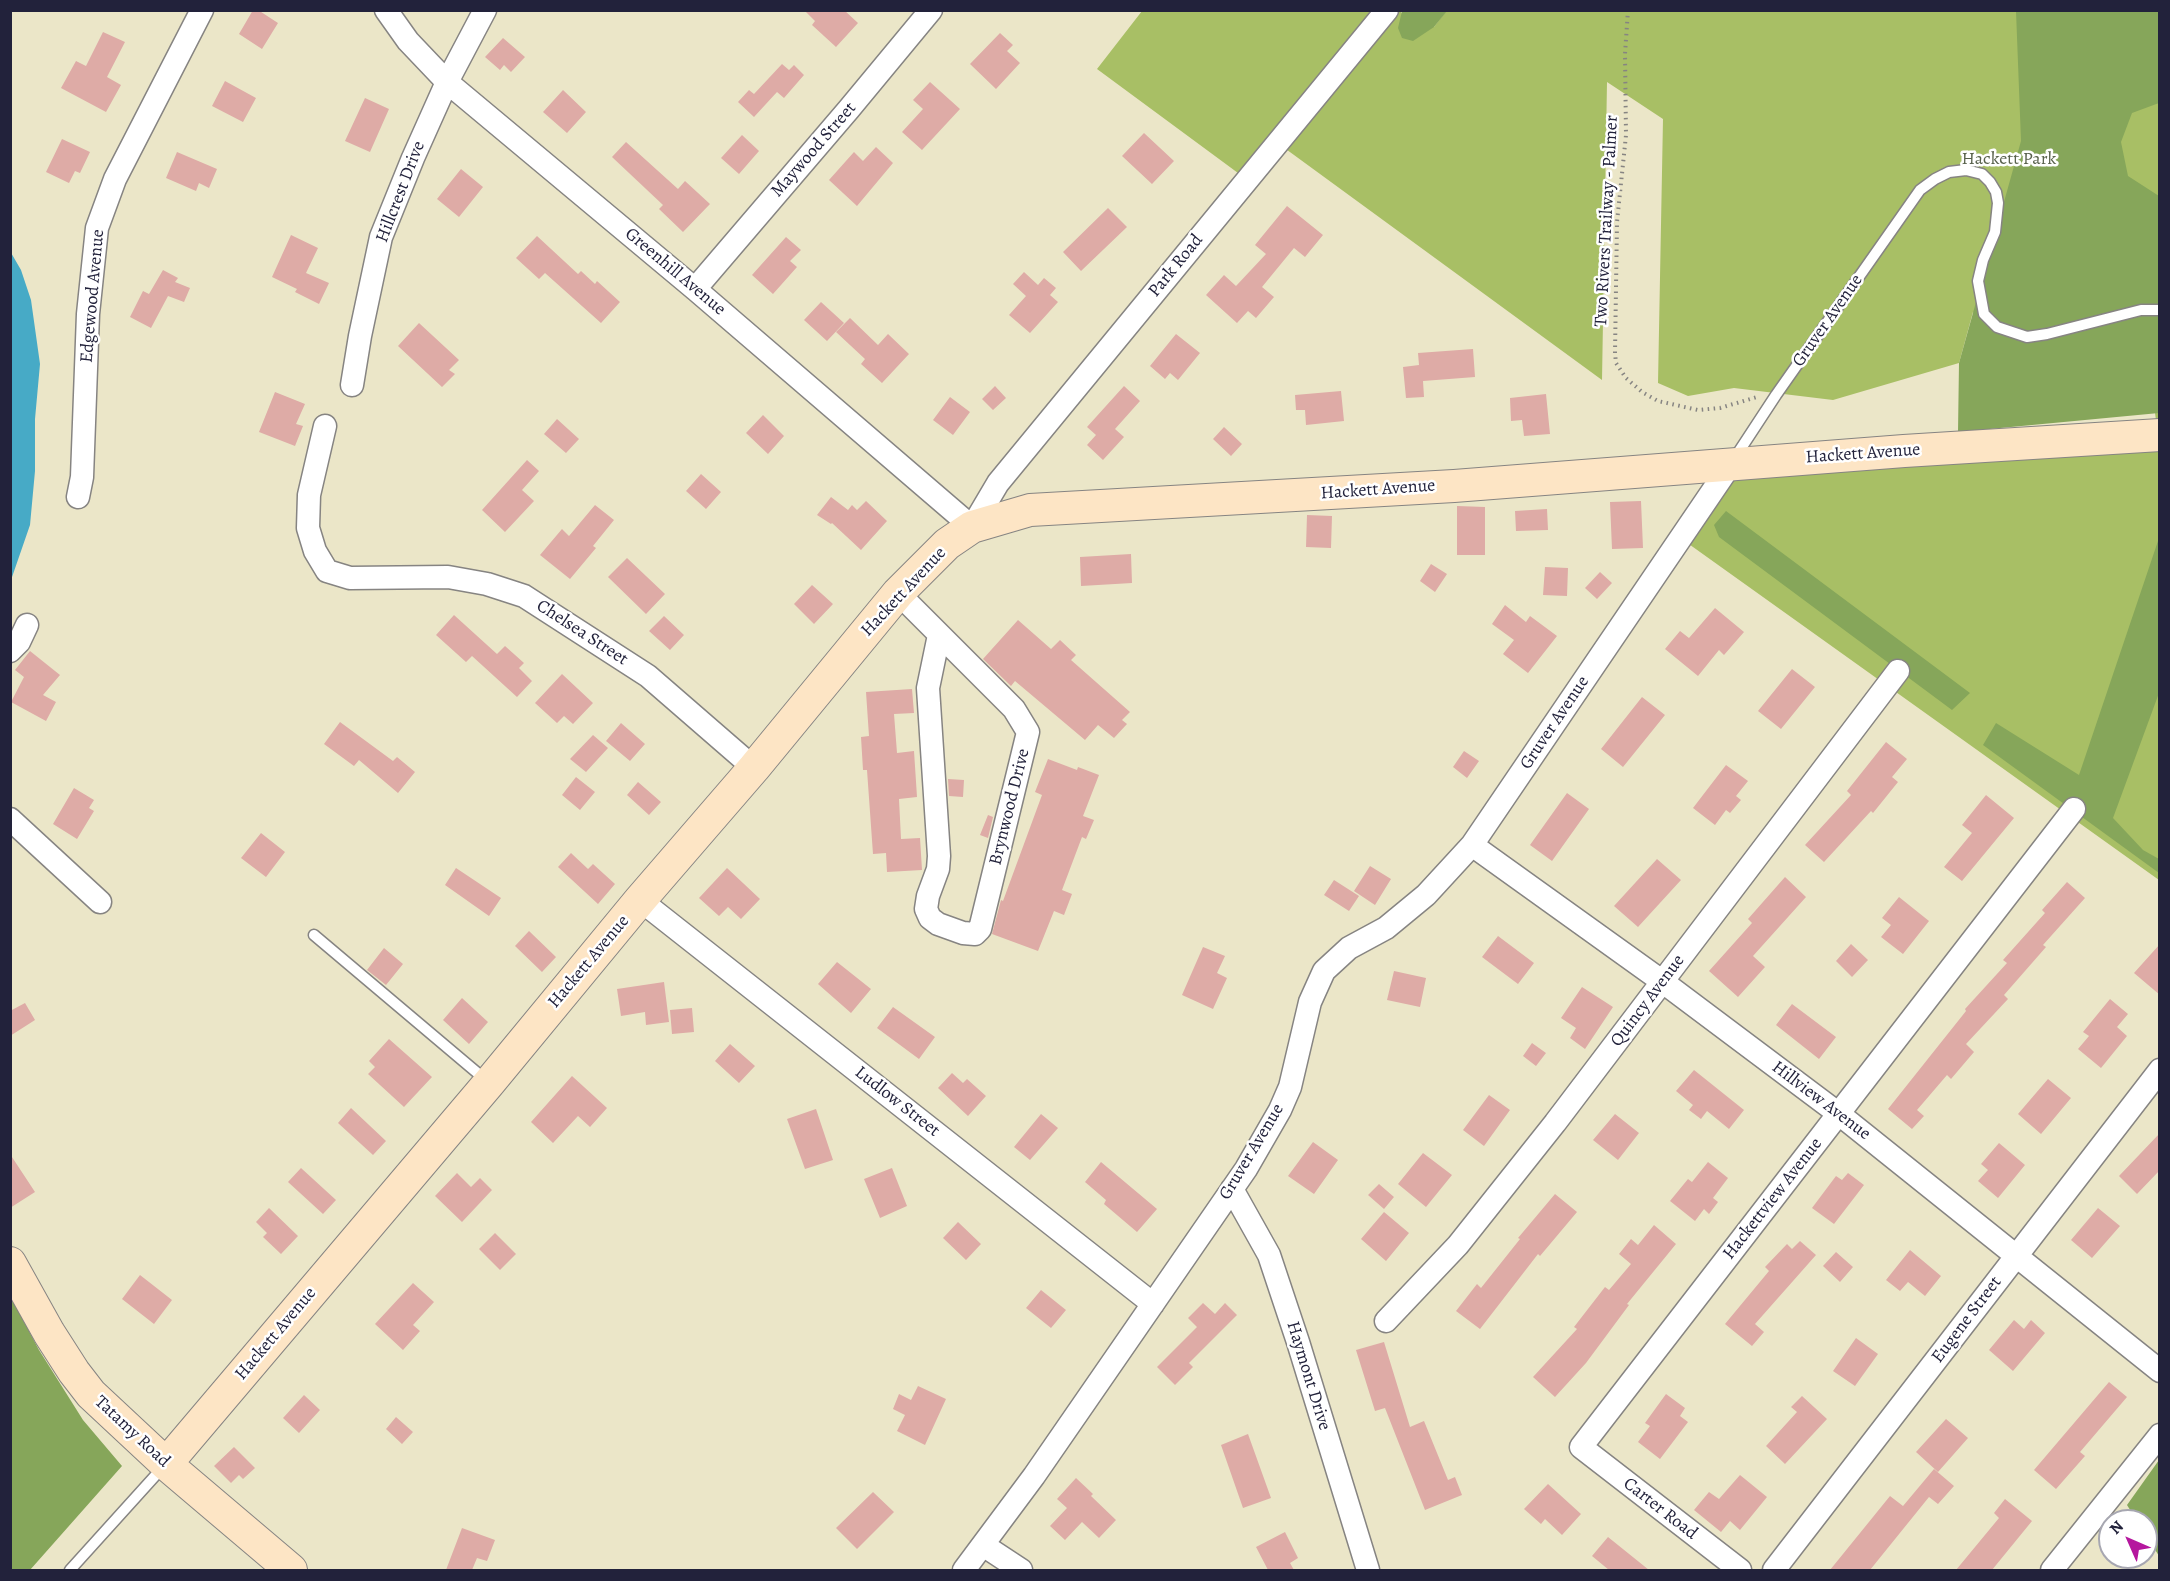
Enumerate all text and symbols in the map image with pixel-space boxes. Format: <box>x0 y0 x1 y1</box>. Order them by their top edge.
street label: Maywood Street <box>767 98 861 202</box>
street label: Two Rivers Trailway - Palmer <box>1591 115 1623 327</box>
street label: Hillcrest Drive <box>372 138 430 246</box>
park label: Hackett Park <box>1961 149 2057 171</box>
street label: Greenhill Avenue <box>620 224 730 320</box>
street label: Edgewood Avenue <box>76 228 110 364</box>
street label: Park Road <box>1144 230 1208 302</box>
street label: Gruver Avenue <box>1788 271 1868 371</box>
street label: Hackett Avenue <box>1805 439 1921 469</box>
street label: Hackett Avenue <box>1320 475 1436 505</box>
street label: Hackett Avenue <box>857 543 951 641</box>
street label: Chelsea Street <box>532 595 632 671</box>
street label: Gruver Avenue <box>1516 672 1594 774</box>
street label: Brynwood Drive <box>985 747 1035 867</box>
street label: Hackett Avenue <box>544 911 634 1013</box>
street label: Quincy Avenue <box>1606 951 1690 1051</box>
street label: Hillview Avenue <box>1767 1057 1875 1145</box>
street label: Ludlow Street <box>850 1062 944 1142</box>
street label: Gruver Avenue <box>1215 1100 1289 1204</box>
street label: Hackettview Avenue <box>1719 1134 1827 1264</box>
street label: Eugene Street <box>1927 1272 2007 1368</box>
street label: Hackett Avenue <box>231 1283 321 1385</box>
street label: Haymont Drive <box>1281 1319 1335 1433</box>
street label: Tatamy Road <box>90 1392 174 1472</box>
street label: Carter Road <box>1618 1473 1702 1545</box>
north arrow <box>2098 1509 2158 1569</box>
text: N <box>2105 1516 2129 1540</box>

